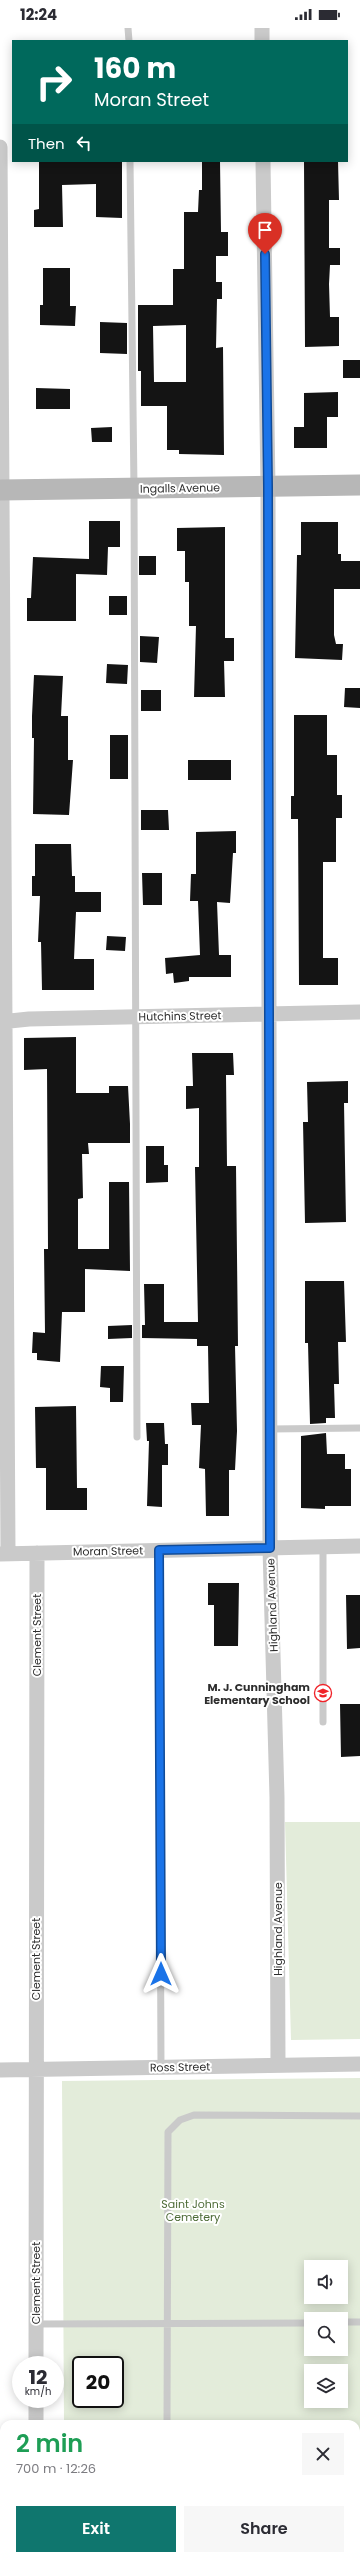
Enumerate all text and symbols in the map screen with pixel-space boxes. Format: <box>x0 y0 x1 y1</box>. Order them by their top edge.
text: 12:24 <box>20 4 57 25</box>
text: 160 m <box>94 49 176 88</box>
icon: right <box>28 56 80 108</box>
text: Moran Street <box>94 87 209 112</box>
icon: left <box>73 132 95 154</box>
text: Then <box>28 133 65 154</box>
pin <box>248 213 282 254</box>
icon: arrive <box>254 219 276 241</box>
street label: Ingalls Avenue <box>140 479 220 497</box>
street label: Hutchins Street <box>138 1007 222 1025</box>
street label: Moran Street <box>73 1542 143 1560</box>
street label: Highland Avenue <box>262 1558 282 1652</box>
street label: Clement Street <box>29 1594 45 1676</box>
place label: M. J. Cunningham Elementary School <box>204 1679 310 1708</box>
school or university icon: M. J. Cunningham Elementary School <box>313 1683 333 1703</box>
street label: Highland Avenue <box>270 1882 286 1976</box>
street label: Clement Street <box>28 1918 44 2000</box>
position arrow <box>140 1953 182 1995</box>
street label: Ross Street <box>150 2058 210 2076</box>
park label: Saint Johns Cemetery <box>161 2196 225 2225</box>
street label: Clement Street <box>28 2242 44 2324</box>
map controls <box>304 2260 348 2408</box>
button: sound <box>304 2260 348 2304</box>
button: search <box>304 2312 348 2356</box>
speed limit sign: 20 <box>72 2356 124 2408</box>
text: 12 <box>29 2363 47 2391</box>
button: layers <box>304 2364 348 2408</box>
text: km/h <box>25 2384 51 2399</box>
text: 2 min <box>16 2427 83 2460</box>
button: close <box>302 2433 344 2475</box>
text: 700 m · 12:26 <box>16 2459 96 2478</box>
button: Exit <box>16 2506 176 2552</box>
button: Share <box>184 2506 344 2552</box>

